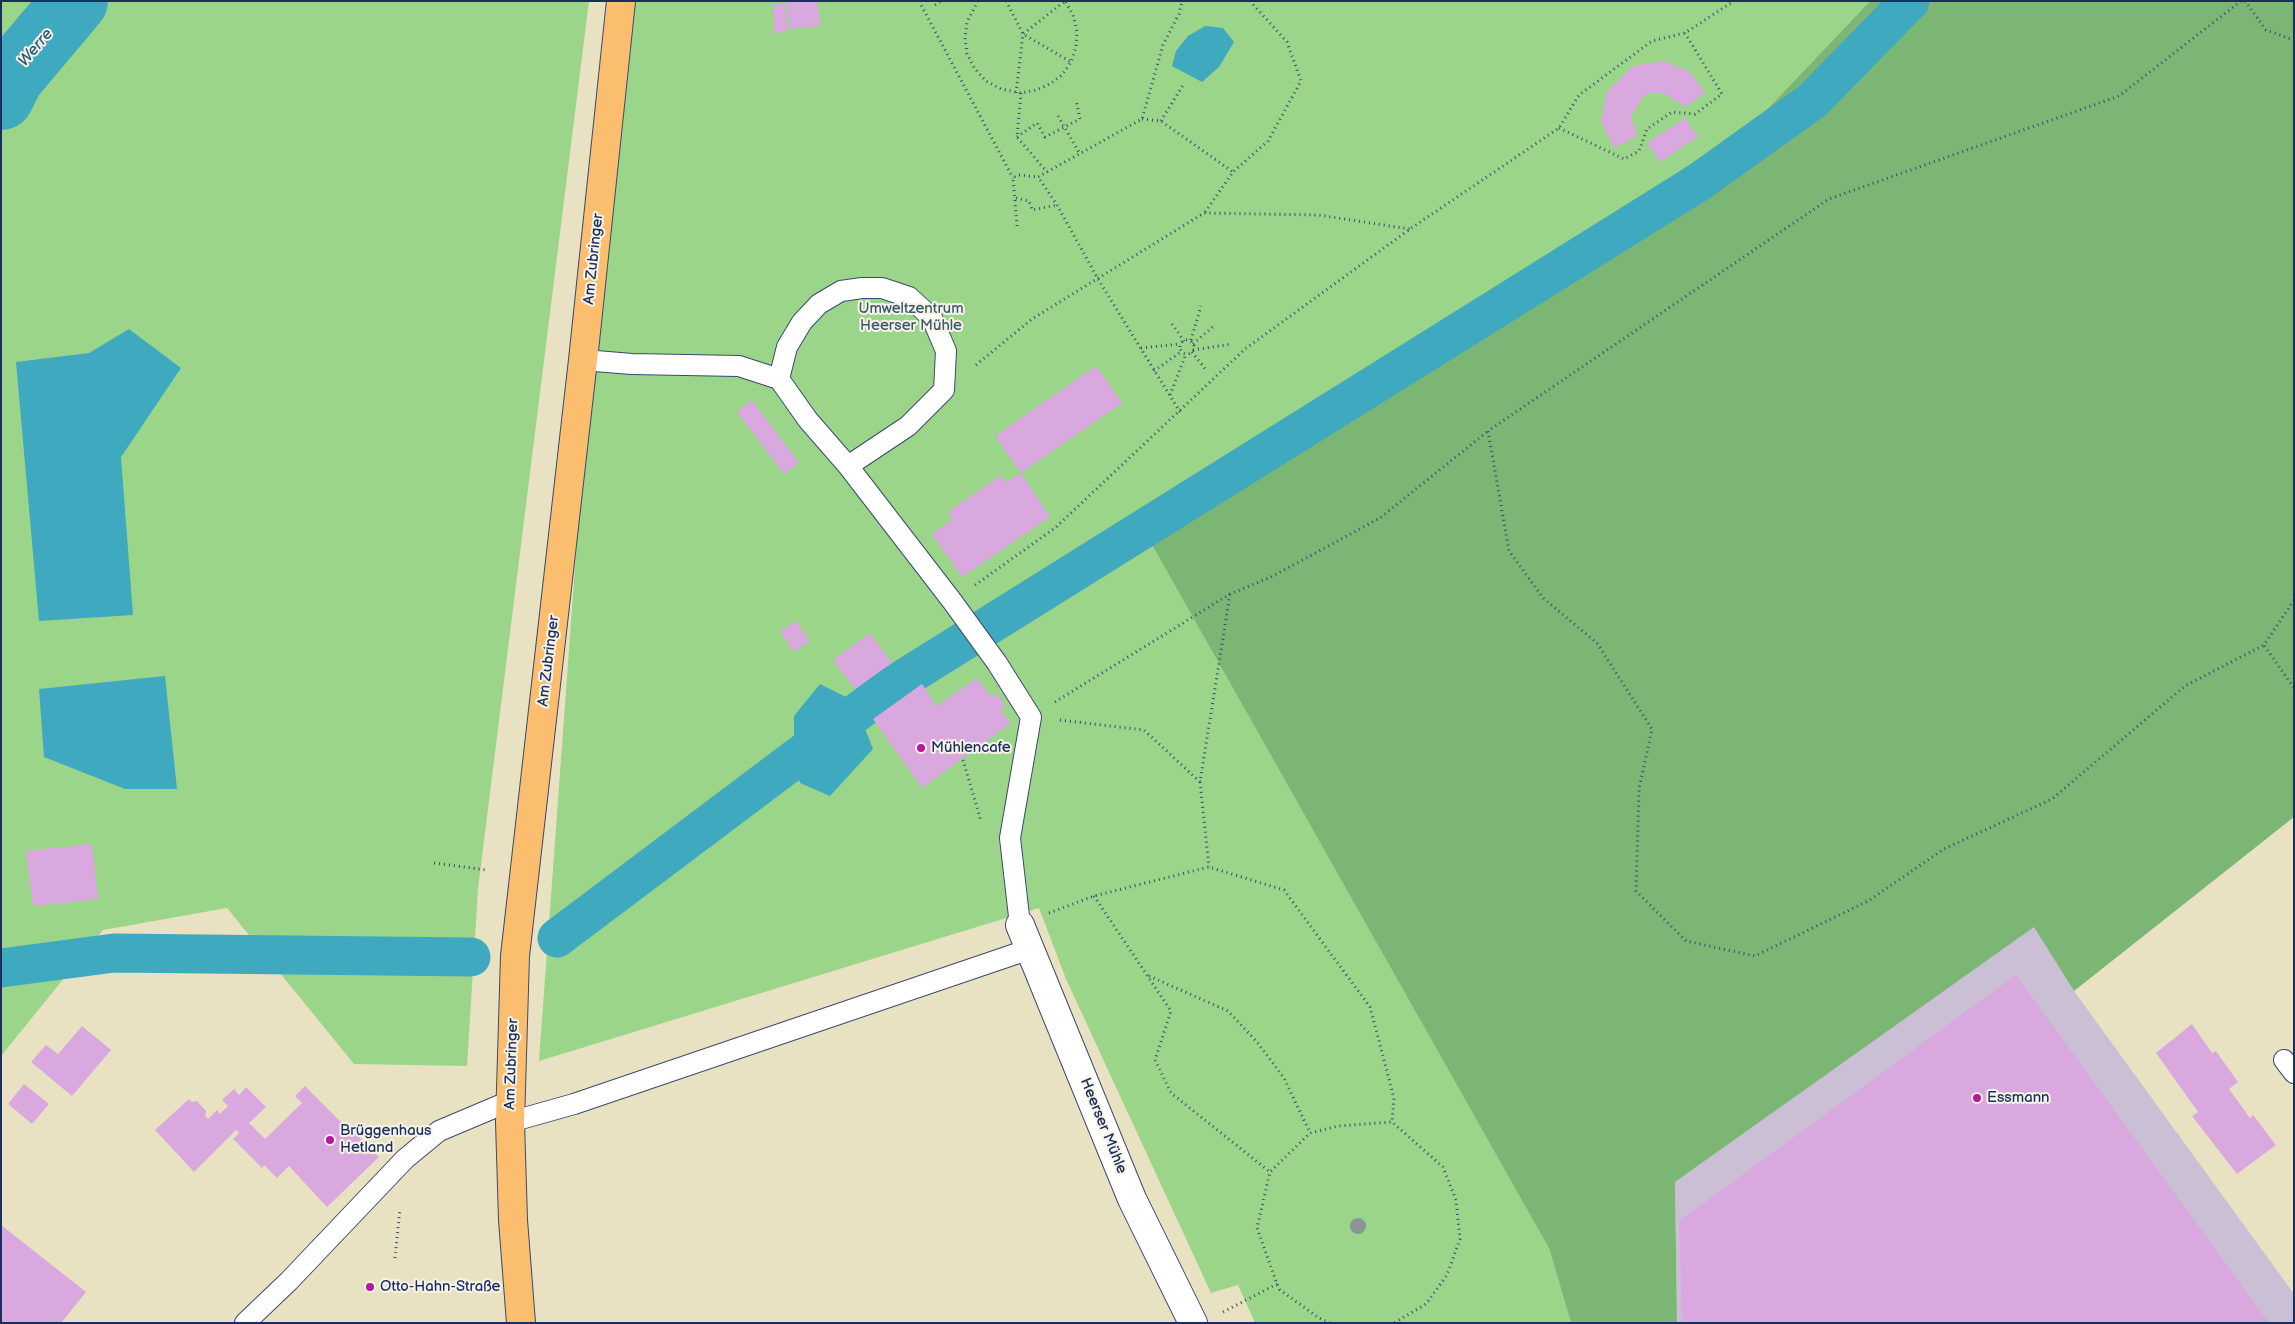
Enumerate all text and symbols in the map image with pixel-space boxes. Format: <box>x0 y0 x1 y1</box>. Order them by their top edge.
water label: Werre <box>15 25 57 71</box>
street label: Am Zubringer <box>580 212 608 306</box>
park label: Umweltzentrum Heerser Mühle <box>858 300 964 335</box>
street label: Am Zubringer <box>534 614 564 708</box>
place label: Mühlencafe <box>931 739 1011 757</box>
marker: Mühlencafe <box>915 742 927 754</box>
street label: Am Zubringer <box>501 1018 523 1110</box>
street label: Heerser Mühle <box>1076 1075 1130 1177</box>
place label: Essmann <box>1987 1089 2050 1107</box>
marker: Essmann <box>1971 1092 1983 1104</box>
place label: Brüggenhaus Hetland <box>340 1122 431 1157</box>
marker: Brüggenhaus Hetland <box>324 1134 336 1146</box>
place label: Otto-Hahn-Straße <box>380 1278 500 1296</box>
marker: Otto-Hahn-Straße <box>364 1281 376 1293</box>

